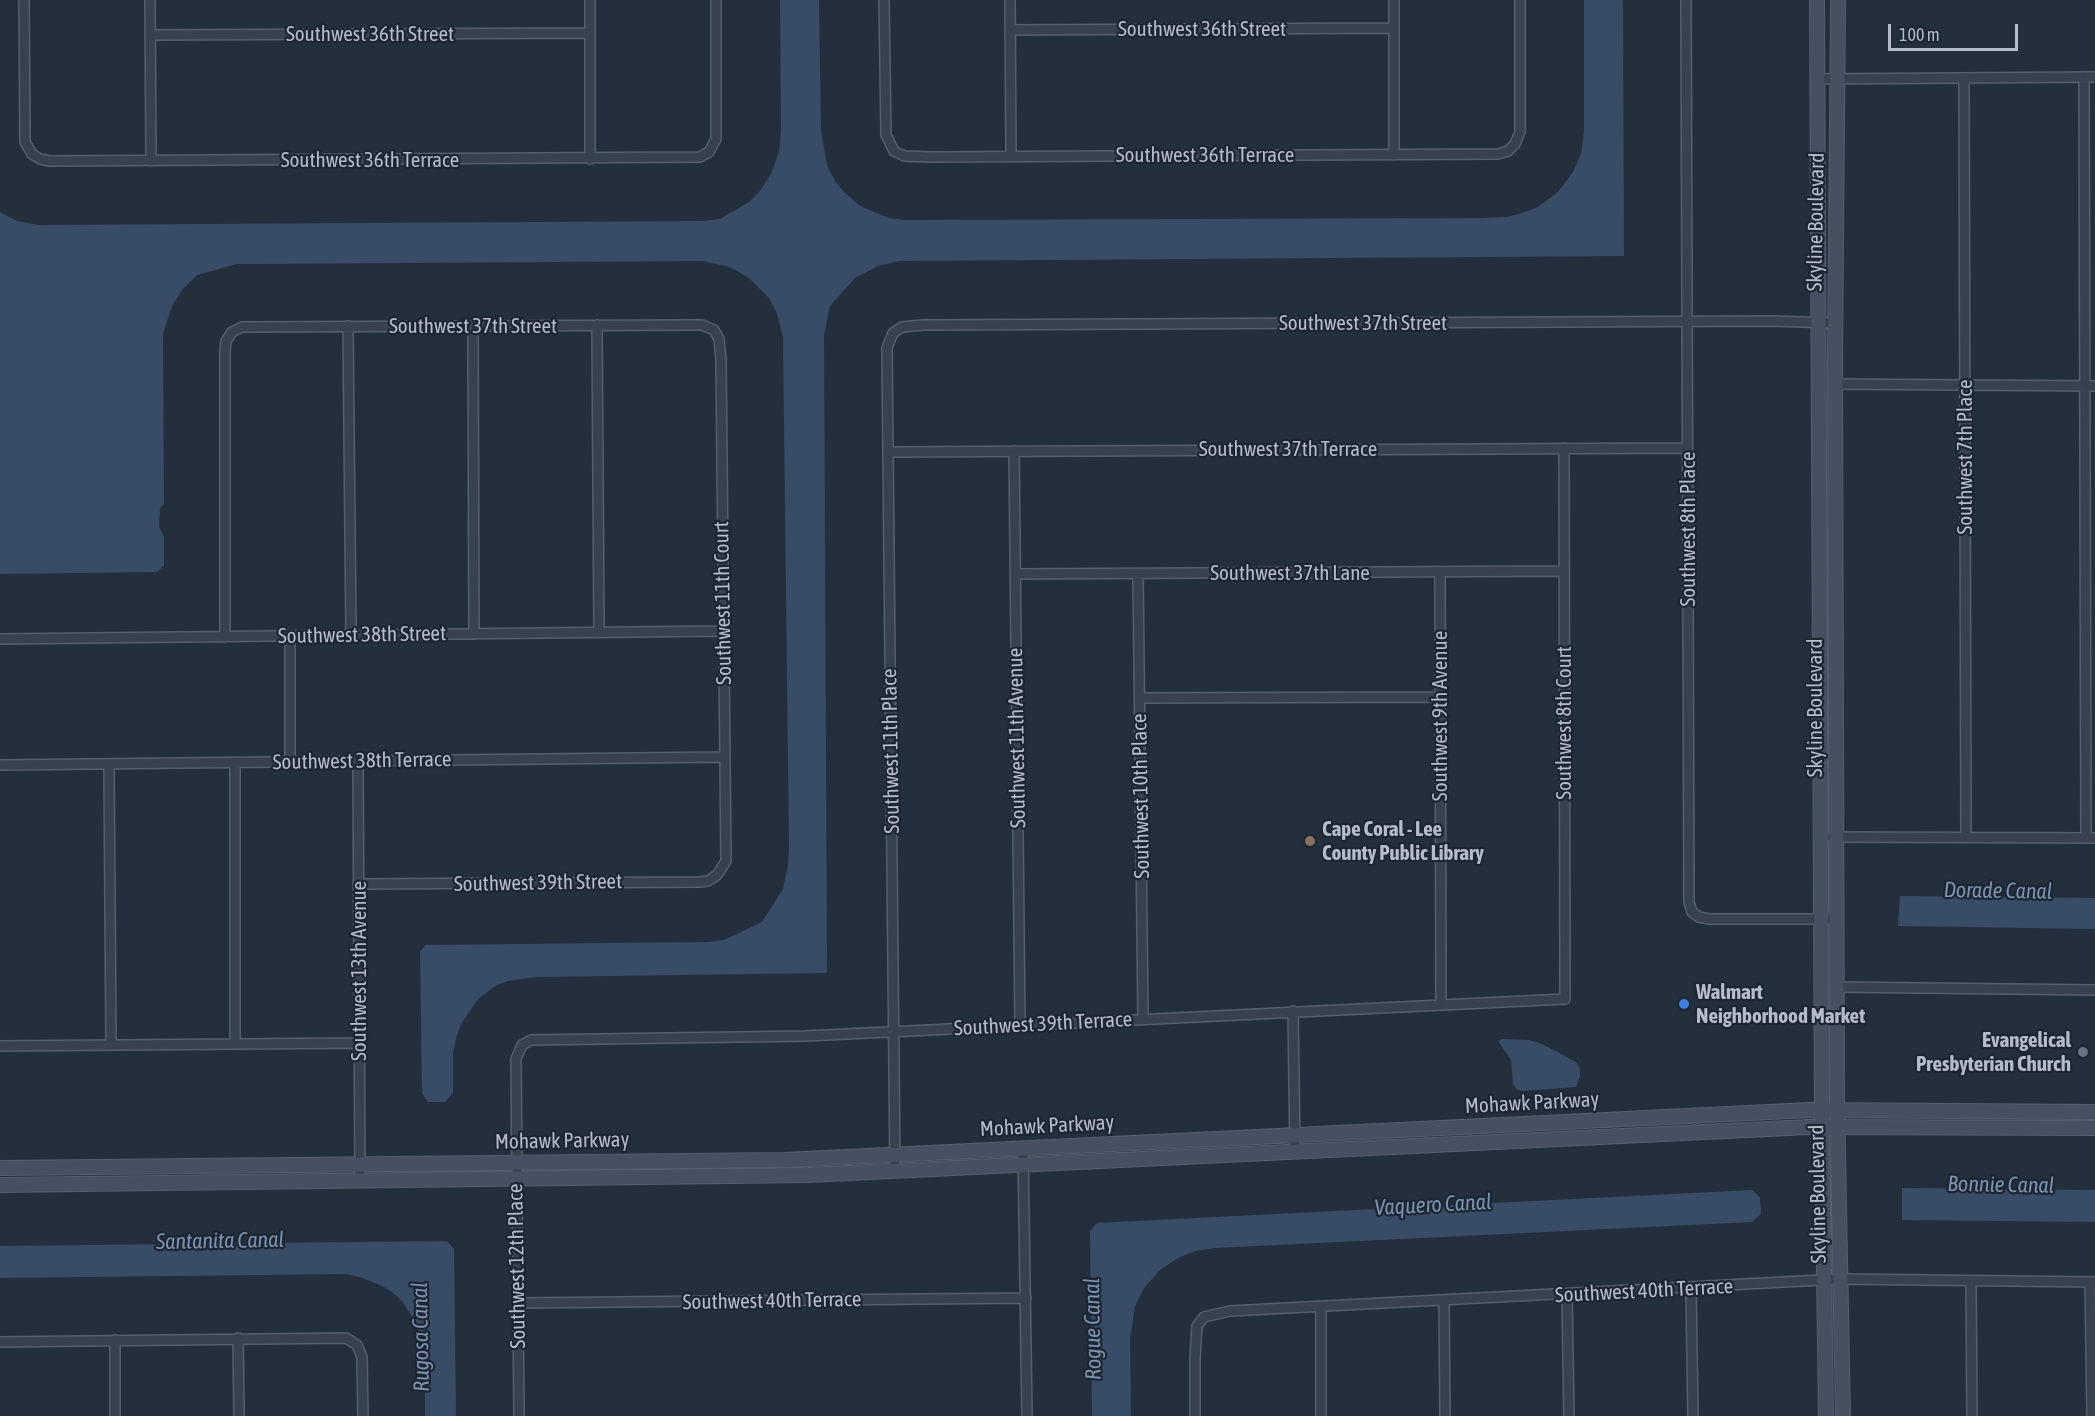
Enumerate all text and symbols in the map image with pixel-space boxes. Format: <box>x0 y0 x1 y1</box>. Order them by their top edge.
scale bar <box>1891 12 2022 50</box>
street label: Southwest 36th Street <box>1118 16 1286 42</box>
street label: Southwest 36th Street <box>286 21 454 47</box>
text: 100 m <box>1899 24 1940 45</box>
street label: Southwest 36th Terrace <box>1116 142 1294 168</box>
street label: Southwest 36th Terrace <box>281 147 459 173</box>
street label: Skyline Boulevard <box>1802 152 1830 292</box>
street label: Southwest 37th Street <box>1279 310 1447 336</box>
street label: Southwest 37th Street <box>389 313 557 339</box>
street label: Southwest 7th Place <box>1952 379 1978 535</box>
street label: Southwest 37th Terrace <box>1199 436 1377 462</box>
street label: Southwest 8th Place <box>1675 451 1701 607</box>
street label: Southwest 11th Court <box>709 521 737 685</box>
street label: Southwest 37th Lane <box>1210 560 1370 586</box>
street label: Southwest 38th Street <box>278 621 446 649</box>
street label: Southwest 9th Avenue <box>1427 631 1453 801</box>
street label: Skyline Boulevard <box>1802 639 1828 777</box>
street label: Southwest 8th Court <box>1551 646 1577 800</box>
street label: Southwest 11th Avenue <box>1003 648 1031 828</box>
street label: Southwest 11th Place <box>877 668 905 834</box>
street label: Southwest 10th Place <box>1127 713 1155 879</box>
street label: Southwest 38th Terrace <box>272 747 452 775</box>
place label: Cape Coral - Lee County Public Library <box>1322 816 1484 866</box>
marker: Cape Coral - Lee County Public Library <box>1303 834 1317 848</box>
street label: Southwest 39th Street <box>454 869 622 897</box>
water label: Dorade Canal <box>1943 877 2053 905</box>
street label: Southwest 13th Avenue <box>346 881 372 1061</box>
place label: Walmart Neighborhood Market <box>1696 979 1865 1029</box>
marker: Walmart Neighborhood Market <box>1677 997 1691 1011</box>
street label: Southwest 39th Terrace <box>953 1007 1133 1041</box>
place label: Evangelical Presbyterian Church <box>1916 1027 2071 1077</box>
marker: Evangelical Presbyterian Church <box>2076 1045 2090 1059</box>
street label: Mohawk Parkway <box>1464 1087 1600 1119</box>
street label: Mohawk Parkway <box>979 1110 1115 1142</box>
street label: Skyline Boulevard <box>1804 1124 1832 1264</box>
street label: Mohawk Parkway <box>495 1127 629 1155</box>
water label: Bonnie Canal <box>1947 1171 2055 1199</box>
street label: Southwest 12th Place <box>503 1183 531 1349</box>
water label: Vaquero Canal <box>1374 1189 1492 1221</box>
water label: Santanita Canal <box>156 1227 284 1255</box>
street label: Southwest 40th Terrace <box>1554 1274 1734 1308</box>
water label: Rogue Canal <box>1079 1278 1107 1380</box>
water label: Rugosa Canal <box>407 1282 435 1392</box>
street label: Southwest 40th Terrace <box>682 1287 862 1315</box>

